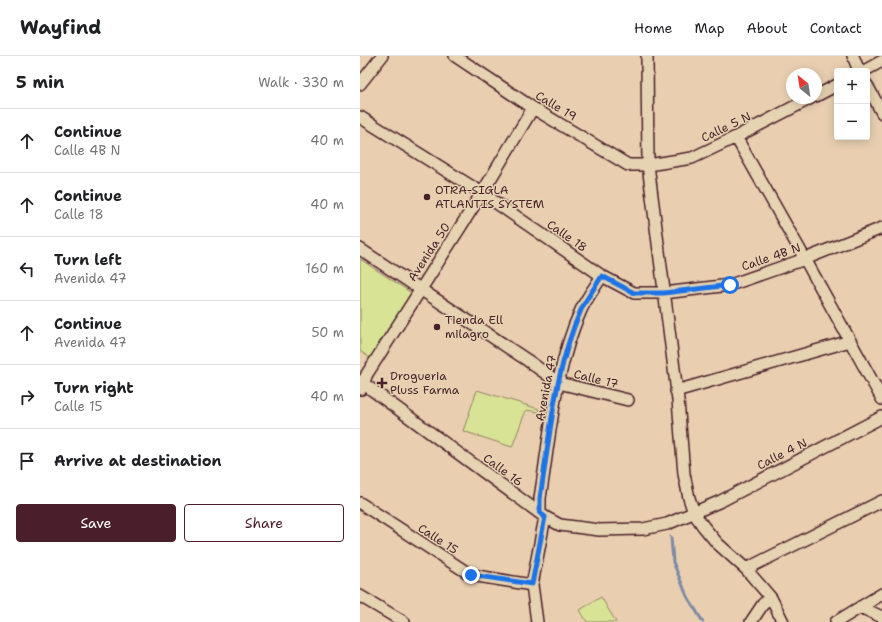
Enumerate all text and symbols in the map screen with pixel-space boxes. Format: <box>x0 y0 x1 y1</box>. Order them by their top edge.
text: Wayfind <box>20 15 101 40</box>
text: Home <box>634 19 673 37</box>
text: Map <box>695 19 725 37</box>
text: About <box>747 19 788 37</box>
text: Contact <box>810 19 862 37</box>
north arrow <box>786 68 822 104</box>
map controls <box>834 68 870 140</box>
button: + <box>834 68 870 104</box>
text: 5 min <box>16 71 64 93</box>
text: Walk · 330 m <box>258 74 344 91</box>
street label: Calle 19 <box>532 87 580 125</box>
button: − <box>834 104 870 140</box>
street label: Calle 5 N <box>699 108 753 146</box>
text: Continue <box>54 122 122 142</box>
icon: ahead <box>16 130 38 152</box>
text: 40 m <box>310 132 344 149</box>
text: Calle 4B N <box>54 142 120 159</box>
place label: OTRA-SIGLA ATLANTIS SYSTEM <box>435 182 545 212</box>
text: Continue <box>54 186 122 206</box>
marker: OTRA-SIGLA ATLANTIS SYSTEM <box>422 192 432 202</box>
icon: ahead <box>16 194 38 216</box>
text: 40 m <box>310 196 344 213</box>
text: Calle 18 <box>54 206 104 223</box>
street label: Calle 18 <box>544 216 590 256</box>
street label: Avenida 50 <box>404 220 454 284</box>
street label: Calle 4B N <box>739 239 803 275</box>
text: Turn left <box>54 250 122 270</box>
icon: left <box>16 258 38 280</box>
text: 160 m <box>306 260 344 277</box>
text: Avenida 47 <box>54 270 127 287</box>
route start <box>721 276 739 294</box>
place label: Tienda Ell milagro <box>445 312 504 342</box>
text: Continue <box>54 314 122 334</box>
icon: ahead <box>16 322 38 344</box>
marker: Tienda Ell milagro <box>432 322 442 332</box>
text: 50 m <box>311 324 344 341</box>
text: Avenida 47 <box>54 334 127 351</box>
street label: Avenida 47 <box>532 354 560 422</box>
street label: Calle 17 <box>572 366 620 392</box>
place label: Drogueria Pluss Farma <box>390 368 460 398</box>
text: Turn right <box>54 378 134 398</box>
marker: Drogueria Pluss Farma <box>377 378 387 388</box>
icon: right <box>16 386 38 408</box>
text: 40 m <box>310 388 344 405</box>
text: Calle 15 <box>54 398 103 415</box>
street label: Calle 4 N <box>754 435 810 473</box>
icon: arrive <box>16 450 38 472</box>
street label: Calle 16 <box>480 450 526 490</box>
text: Arrive at destination <box>54 451 222 471</box>
button: Save <box>16 504 176 542</box>
button: Share <box>184 504 344 542</box>
street label: Calle 15 <box>415 520 461 558</box>
route end <box>462 566 480 584</box>

